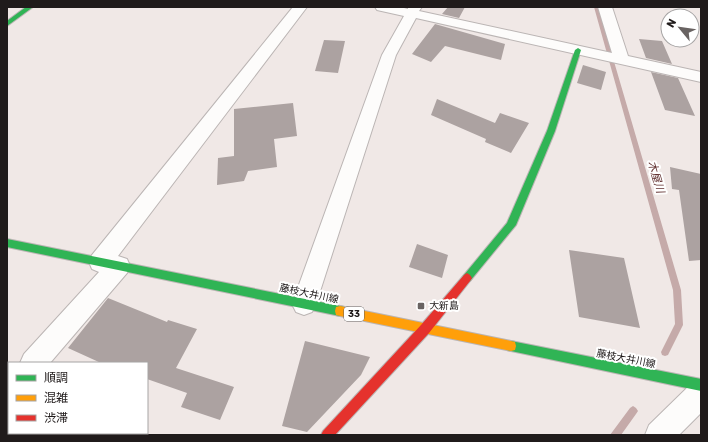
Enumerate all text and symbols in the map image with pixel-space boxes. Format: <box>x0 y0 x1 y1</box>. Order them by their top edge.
north arrow <box>660 8 700 48</box>
text: N <box>664 17 679 30</box>
water label: 木屋川 <box>645 159 667 196</box>
street label: 藤枝大井川線 <box>278 282 340 306</box>
place label: 大新島 <box>429 300 459 312</box>
marker: 大新島 <box>416 301 426 311</box>
road number: 33 <box>344 307 364 321</box>
street label: 藤枝大井川線 <box>595 347 657 371</box>
legend <box>8 362 148 434</box>
text: 順調 <box>44 371 68 385</box>
text: 混雑 <box>44 391 68 405</box>
text: 渋滞 <box>44 411 68 425</box>

